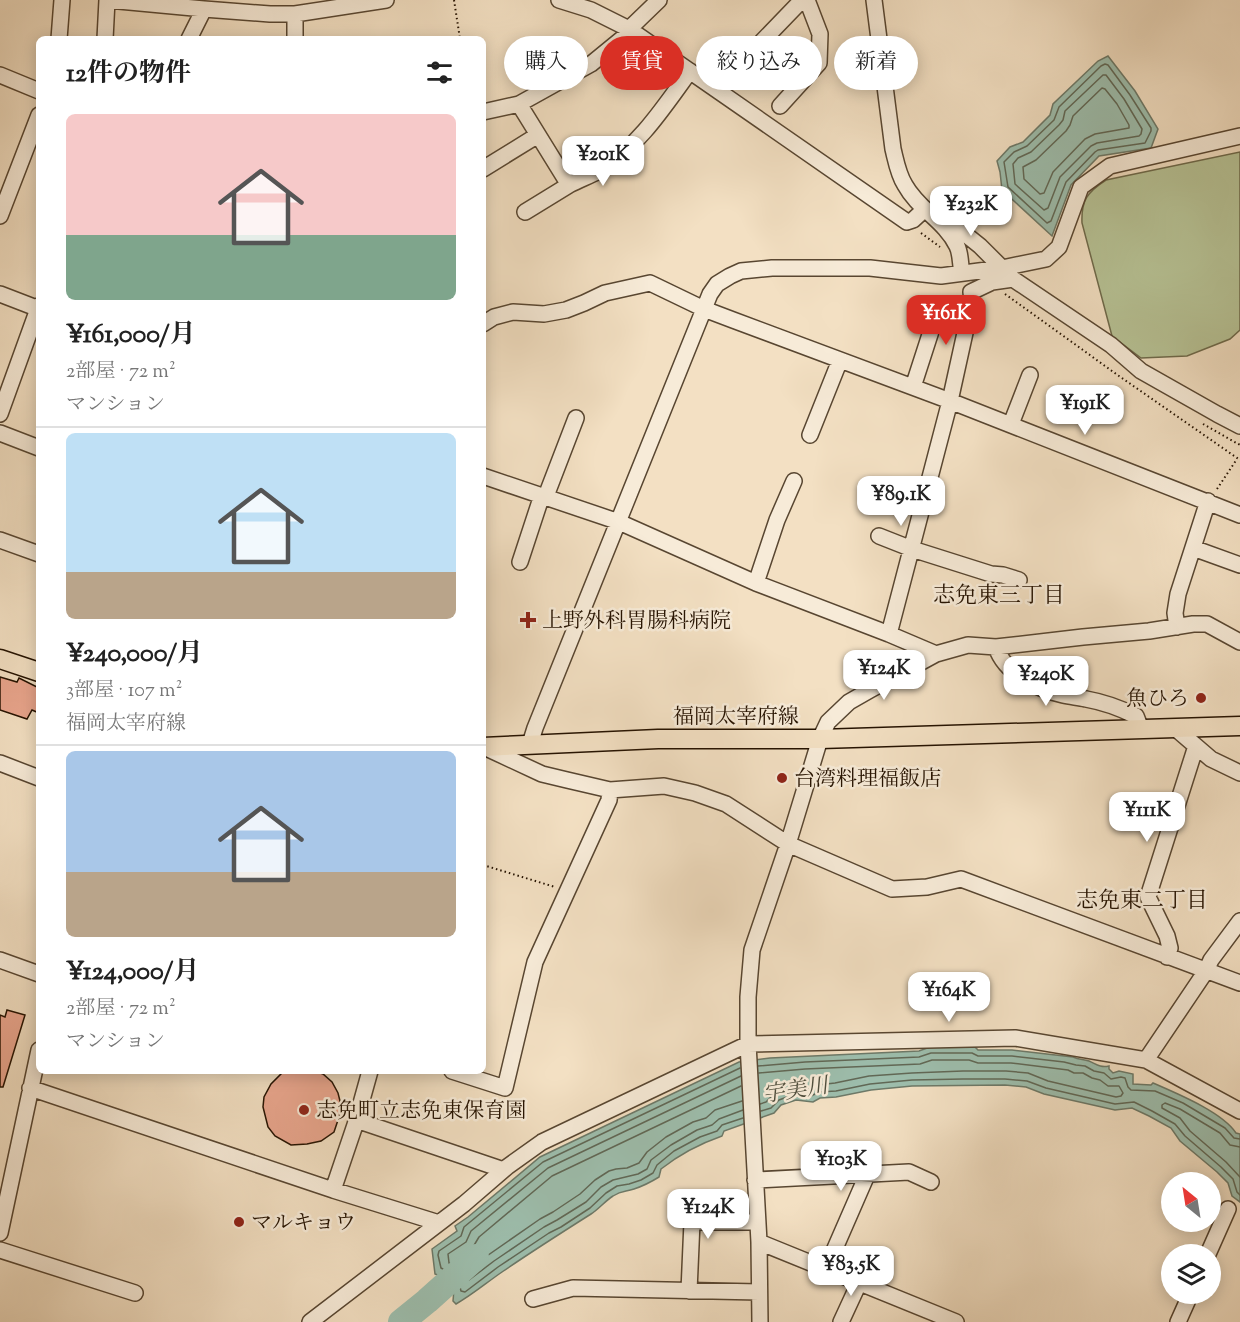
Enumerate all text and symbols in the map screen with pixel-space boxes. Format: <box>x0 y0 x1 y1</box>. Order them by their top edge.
chip: 購入 <box>504 36 588 90</box>
chip: 賃貸 <box>600 36 684 90</box>
chip: 絞り込み <box>696 36 822 90</box>
chip: 新着 <box>834 36 918 90</box>
text: 12件の物件 <box>66 56 191 93</box>
icon: filters <box>423 56 456 89</box>
pin: ¥201K <box>561 136 645 187</box>
text: ¥201K <box>576 141 630 170</box>
icon: home <box>207 153 315 261</box>
pin: ¥232K <box>929 186 1013 237</box>
text: ¥232K <box>944 191 998 220</box>
pin: ¥161K <box>904 295 988 346</box>
text: ¥161K <box>921 300 971 329</box>
text: ¥161,000/月 <box>66 317 196 354</box>
text: 2部屋 · 72 m² <box>66 358 176 387</box>
pin: ¥191K <box>1043 385 1127 436</box>
text: ¥191K <box>1060 390 1110 419</box>
text: マンション <box>66 391 165 420</box>
icon: home <box>207 472 315 580</box>
pin: ¥89.1K <box>852 476 950 527</box>
text: ¥89.1K <box>871 481 931 510</box>
district label: 志免東三丁目 <box>933 581 1065 613</box>
place label: 上野外科胃腸科病院 <box>542 607 731 637</box>
marker: 上野外科胃腸科病院 <box>519 611 537 629</box>
text: ¥240,000/月 <box>66 636 203 673</box>
pin: ¥124K <box>842 650 926 701</box>
text: ¥124K <box>857 655 911 684</box>
pin: ¥240K <box>1004 656 1088 707</box>
text: ¥240K <box>1018 661 1075 690</box>
text: 3部屋 · 107 m² <box>66 677 182 706</box>
place label: 魚ひろ <box>1126 685 1189 715</box>
marker: 魚ひろ <box>1194 691 1208 705</box>
street label: 福岡太宰府線 <box>673 703 799 733</box>
text: 福岡太宰府線 <box>66 710 186 739</box>
place label: 台湾料理福飯店 <box>794 765 941 795</box>
marker: 台湾料理福飯店 <box>775 771 789 785</box>
icon: home <box>207 790 315 898</box>
pin: ¥111K <box>1105 792 1189 843</box>
text: ¥111K <box>1123 797 1171 826</box>
district label: 志免東二丁目 <box>1076 886 1208 918</box>
text: ¥124,000/月 <box>66 954 199 991</box>
pin: ¥164K <box>907 972 991 1023</box>
text: ¥164K <box>922 977 976 1006</box>
text: 2部屋 · 72 m² <box>66 995 176 1024</box>
text: マンション <box>66 1028 165 1057</box>
water label: 宇美川 <box>760 1071 833 1113</box>
place label: 志免町立志免東保育園 <box>316 1097 526 1127</box>
marker: 志免町立志免東保育園 <box>297 1103 311 1117</box>
pin: ¥103K <box>799 1141 883 1192</box>
text: ¥103K <box>815 1146 867 1175</box>
north arrow <box>1161 1172 1221 1232</box>
map controls <box>1161 1172 1221 1304</box>
pin: ¥124K <box>666 1189 750 1240</box>
text: ¥124K <box>681 1194 735 1223</box>
place label: マルキョウ <box>251 1209 356 1239</box>
marker: マルキョウ <box>232 1215 246 1229</box>
button: layers <box>1161 1244 1221 1304</box>
pin: ¥83.5K <box>802 1246 900 1297</box>
text: ¥83.5K <box>822 1251 880 1280</box>

